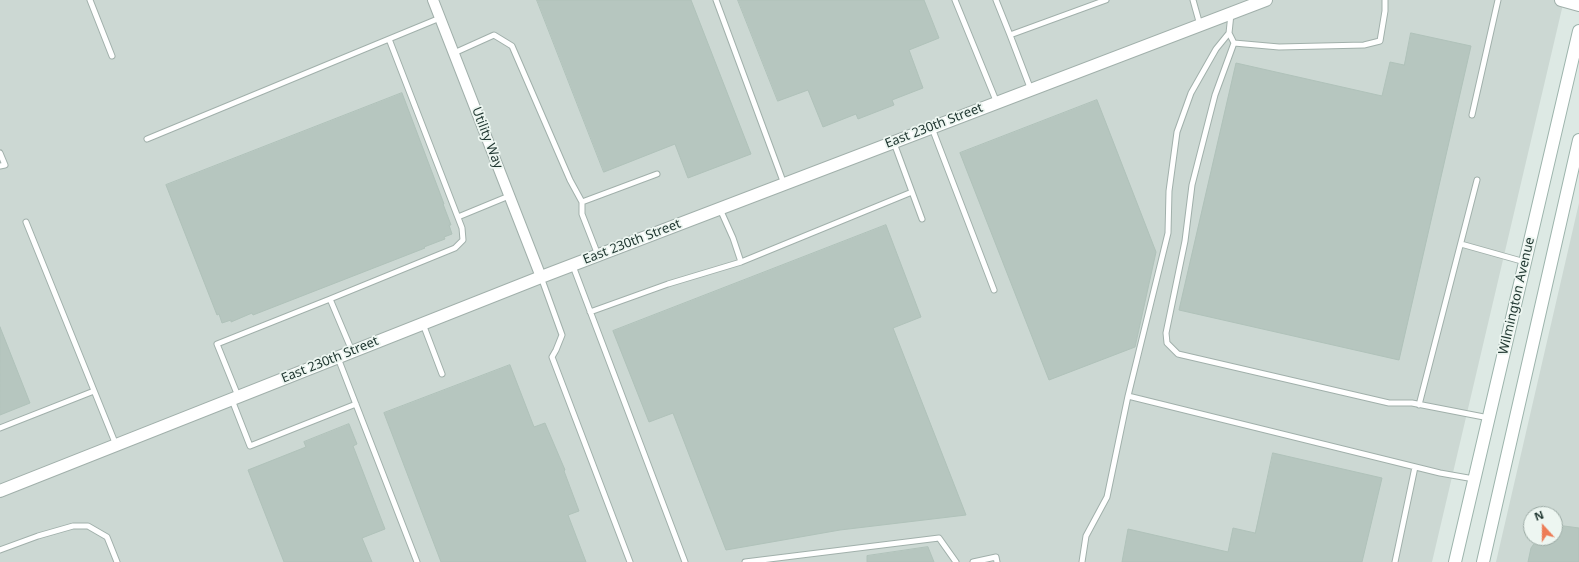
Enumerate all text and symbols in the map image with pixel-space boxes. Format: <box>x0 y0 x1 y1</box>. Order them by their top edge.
street label: East 230th Street <box>883 100 985 152</box>
street label: Utility Way <box>468 105 506 171</box>
street label: East 230th Street <box>581 216 683 268</box>
street label: Wilmington Avenue <box>1496 236 1538 356</box>
street label: East 230th Street <box>279 333 381 387</box>
north arrow <box>1523 506 1563 546</box>
text: N <box>1532 507 1546 524</box>

